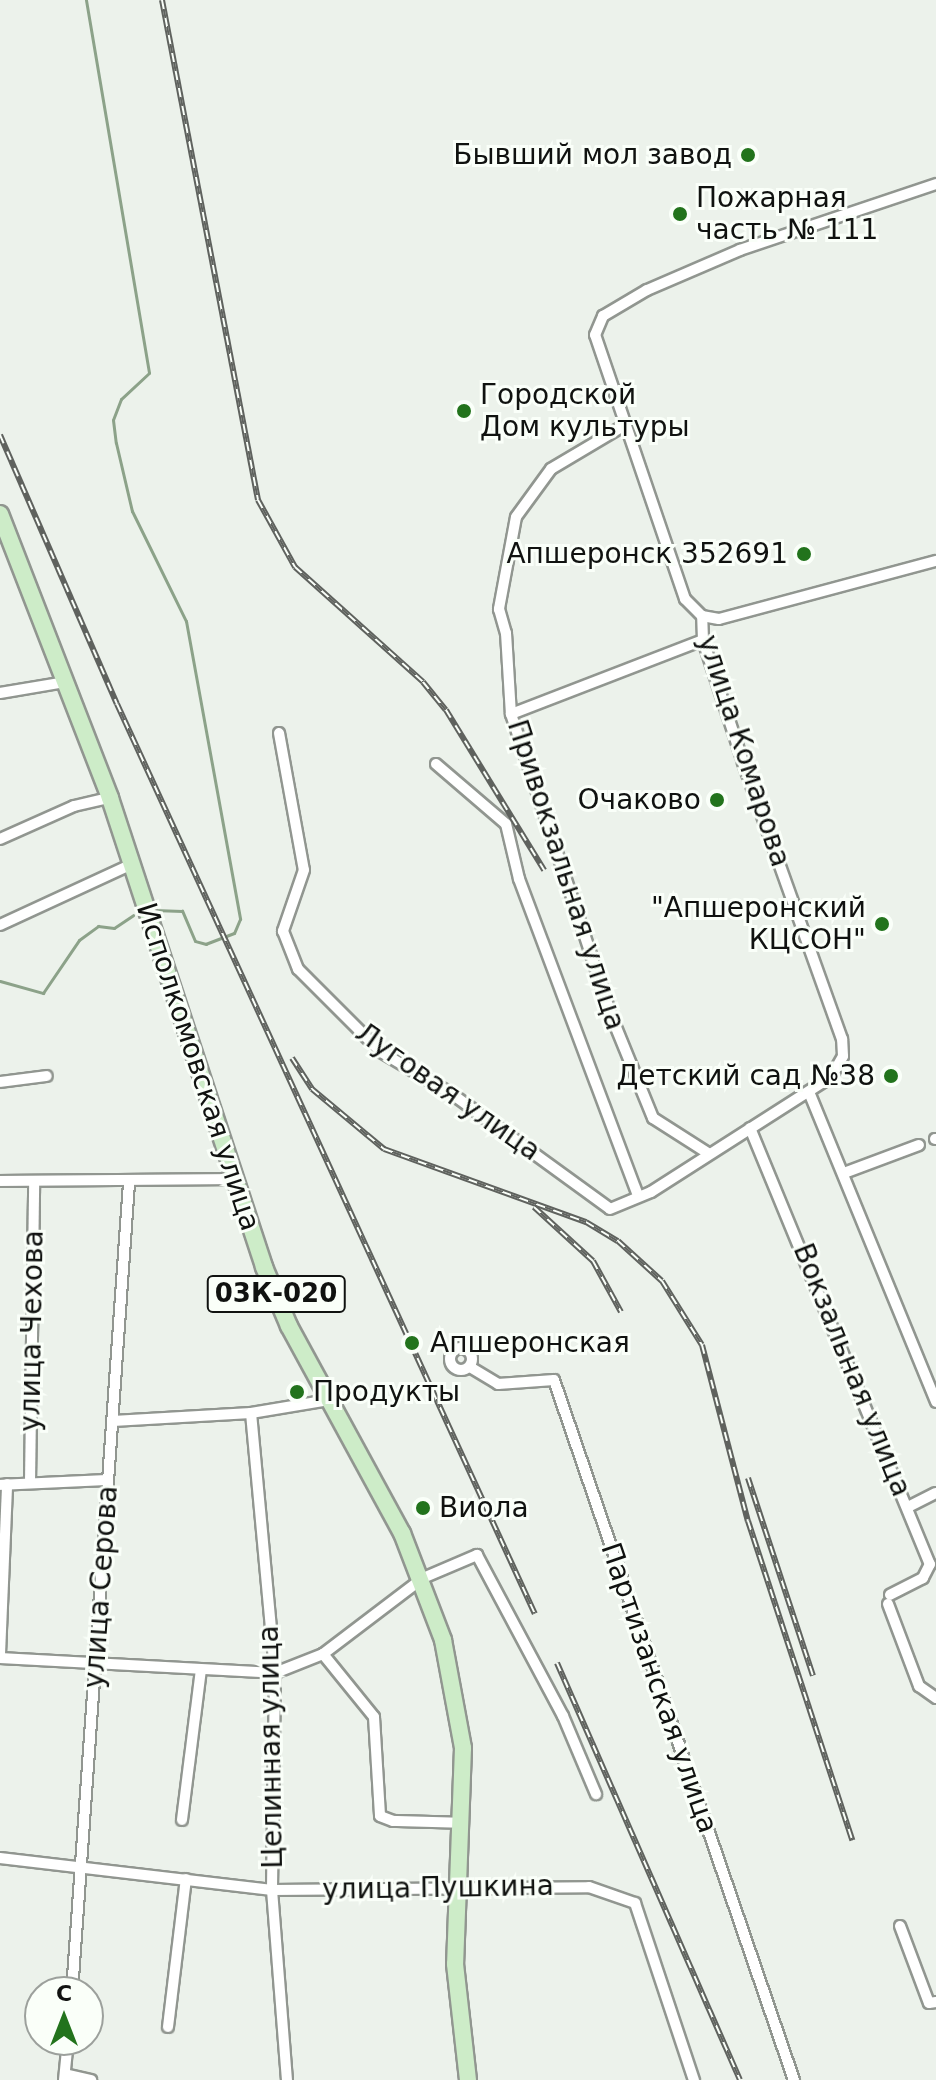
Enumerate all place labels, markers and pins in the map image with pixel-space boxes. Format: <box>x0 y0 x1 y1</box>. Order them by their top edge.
place label: Бывший мол завод <box>453 138 732 172</box>
marker: Бывший мол завод <box>739 146 757 164</box>
place label: Пожарная часть № 111 <box>696 181 878 247</box>
marker: Пожарная часть № 111 <box>671 205 689 223</box>
place label: Городской Дом культуры <box>480 378 690 444</box>
marker: Городской Дом культуры <box>455 402 473 420</box>
place label: Апшеронск 352691 <box>506 537 788 571</box>
marker: Апшеронск 352691 <box>795 545 813 563</box>
place label: Очаково <box>578 783 701 817</box>
marker: Очаково <box>708 791 726 809</box>
place label: "Апшеронский КЦСОН" <box>651 891 866 957</box>
marker: "Апшеронский КЦСОН" <box>873 915 891 933</box>
place label: Детский сад №38 <box>616 1059 875 1093</box>
marker: Детский сад №38 <box>882 1067 900 1085</box>
place label: Апшеронская <box>430 1326 630 1360</box>
marker: Апшеронская <box>401 1332 423 1354</box>
place label: Продукты <box>313 1375 460 1409</box>
marker: Продукты <box>288 1383 306 1401</box>
place label: Виола <box>439 1491 529 1525</box>
marker: Виола <box>414 1499 432 1517</box>

